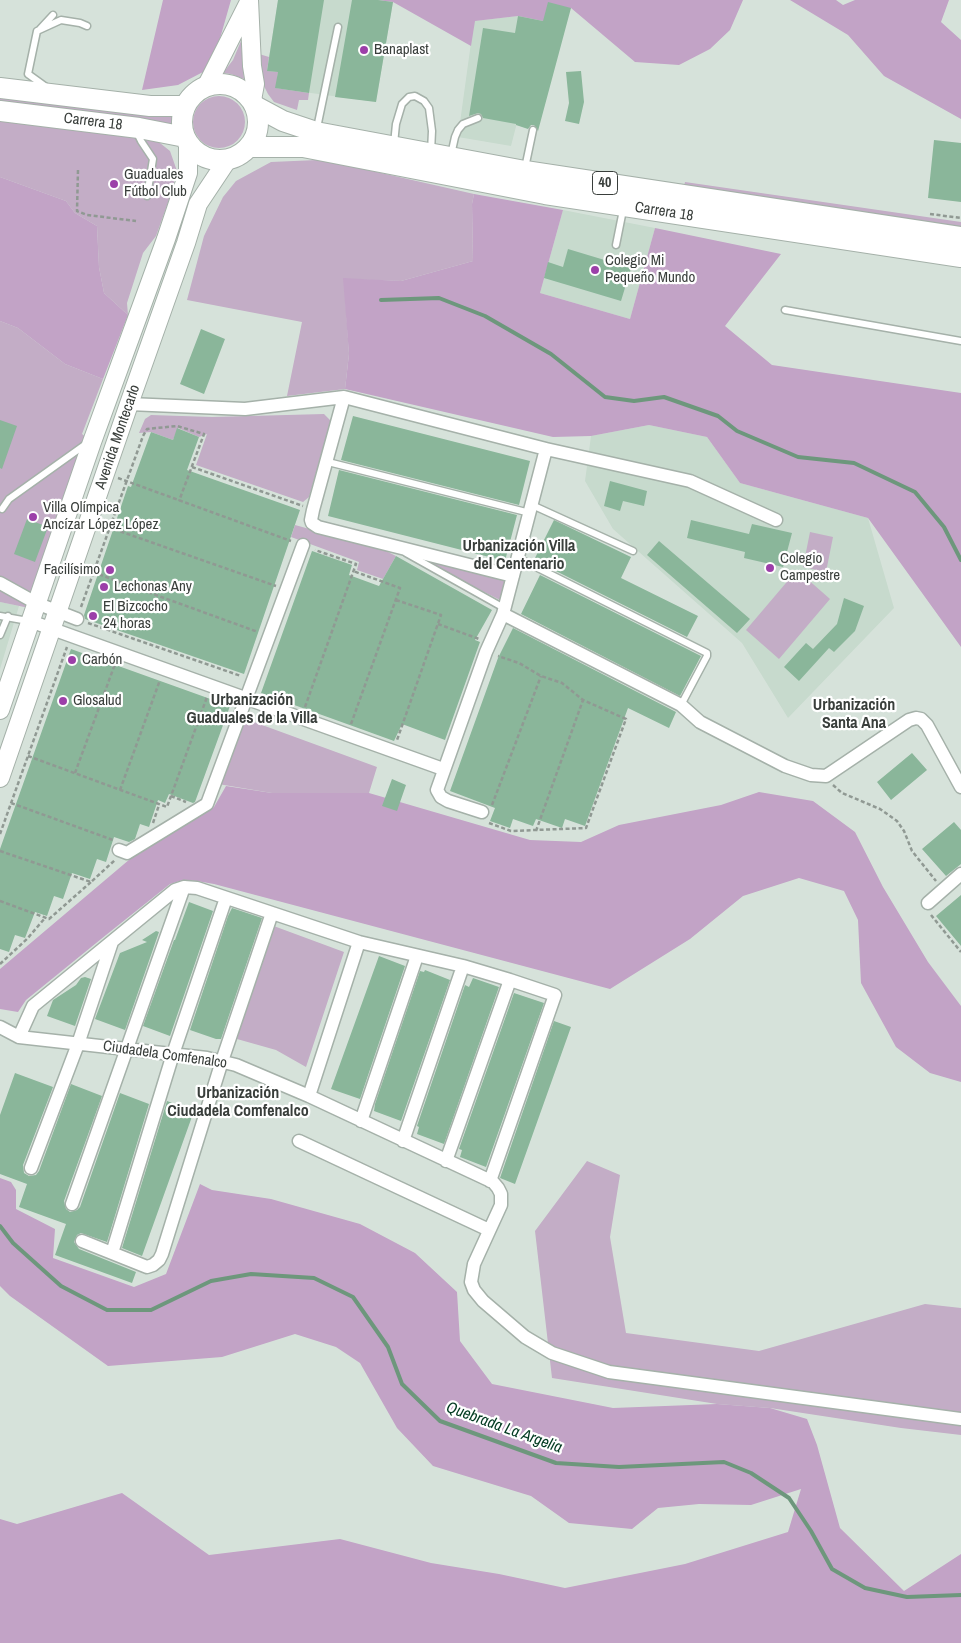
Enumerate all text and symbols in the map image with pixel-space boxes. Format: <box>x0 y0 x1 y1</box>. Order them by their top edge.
place label: Banaplast <box>374 41 429 59</box>
marker: Banaplast <box>358 44 370 56</box>
street label: Carrera 18 <box>63 109 123 135</box>
place label: Guaduales Fútbol Club <box>124 166 187 201</box>
road number: 40 <box>592 172 618 194</box>
marker: Guaduales Fútbol Club <box>108 178 120 190</box>
street label: Carrera 18 <box>634 199 694 225</box>
place label: Colegio Mi Pequeño Mundo <box>605 252 695 287</box>
marker: Colegio Mi Pequeño Mundo <box>589 264 601 276</box>
street label: Avenida Montecarlo <box>92 382 144 492</box>
place label: Villa Olímpica Ancízar López López <box>43 499 159 534</box>
marker: Villa Olímpica Ancízar López López <box>27 511 39 523</box>
district label: Urbanización Villa del Centenario <box>463 537 575 575</box>
place label: Colegio Campestre <box>780 550 840 585</box>
place label: Facilísimo <box>44 561 100 579</box>
marker: Colegio Campestre <box>764 562 776 574</box>
marker: Facilísimo <box>104 564 116 576</box>
place label: Lechonas Any <box>114 578 192 596</box>
marker: Lechonas Any <box>98 581 110 593</box>
place label: El Bizcocho 24 horas <box>103 598 168 633</box>
marker: El Bizcocho 24 horas <box>87 610 99 622</box>
place label: Carbón <box>82 651 122 669</box>
marker: Carbón <box>66 654 78 666</box>
district label: Urbanización Guaduales de la Villa <box>186 691 318 729</box>
place label: Glosalud <box>73 692 122 710</box>
marker: Glosalud <box>57 695 69 707</box>
district label: Urbanización Santa Ana <box>813 696 895 734</box>
street label: Ciudadela Comfenalco <box>102 1037 228 1073</box>
district label: Urbanización Ciudadela Comfenalco <box>167 1084 309 1122</box>
water label: Quebrada La Argelia <box>443 1398 565 1458</box>

